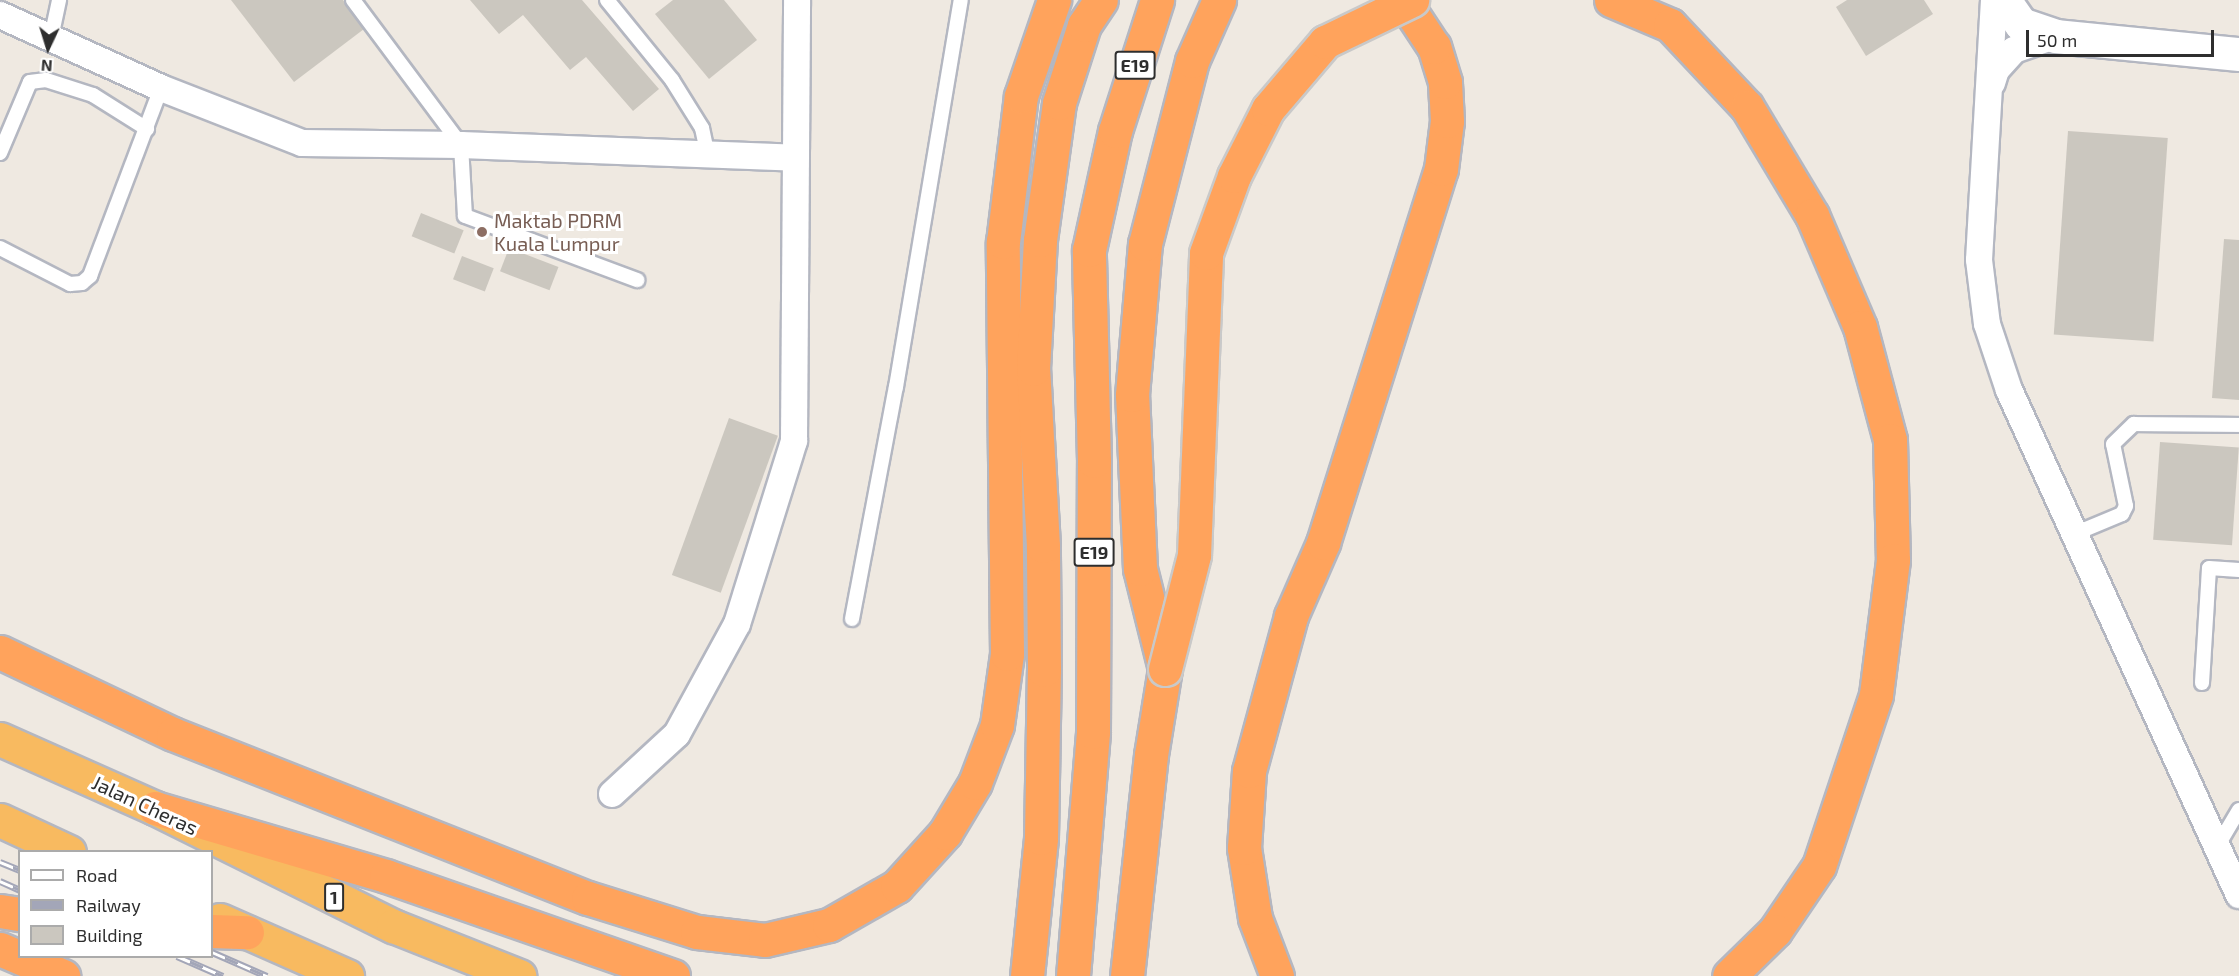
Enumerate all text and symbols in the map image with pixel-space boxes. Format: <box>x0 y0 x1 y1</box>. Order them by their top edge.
north arrow <box>18 18 78 78</box>
scale bar <box>2029 18 2216 56</box>
text: 50 m <box>2037 29 2077 51</box>
road number: E19 <box>1114 50 1156 80</box>
text: N <box>40 57 53 76</box>
place label: Maktab PDRM Kuala Lumpur <box>494 208 622 255</box>
marker: Maktab PDRM Kuala Lumpur <box>475 225 489 239</box>
road number: E19 <box>1073 537 1115 567</box>
street label: Jalan Cheras <box>88 770 202 840</box>
legend <box>18 850 213 958</box>
text: Road <box>76 864 117 886</box>
road number: 1 <box>324 882 344 912</box>
text: Railway <box>76 894 141 916</box>
text: Building <box>76 924 143 946</box>

